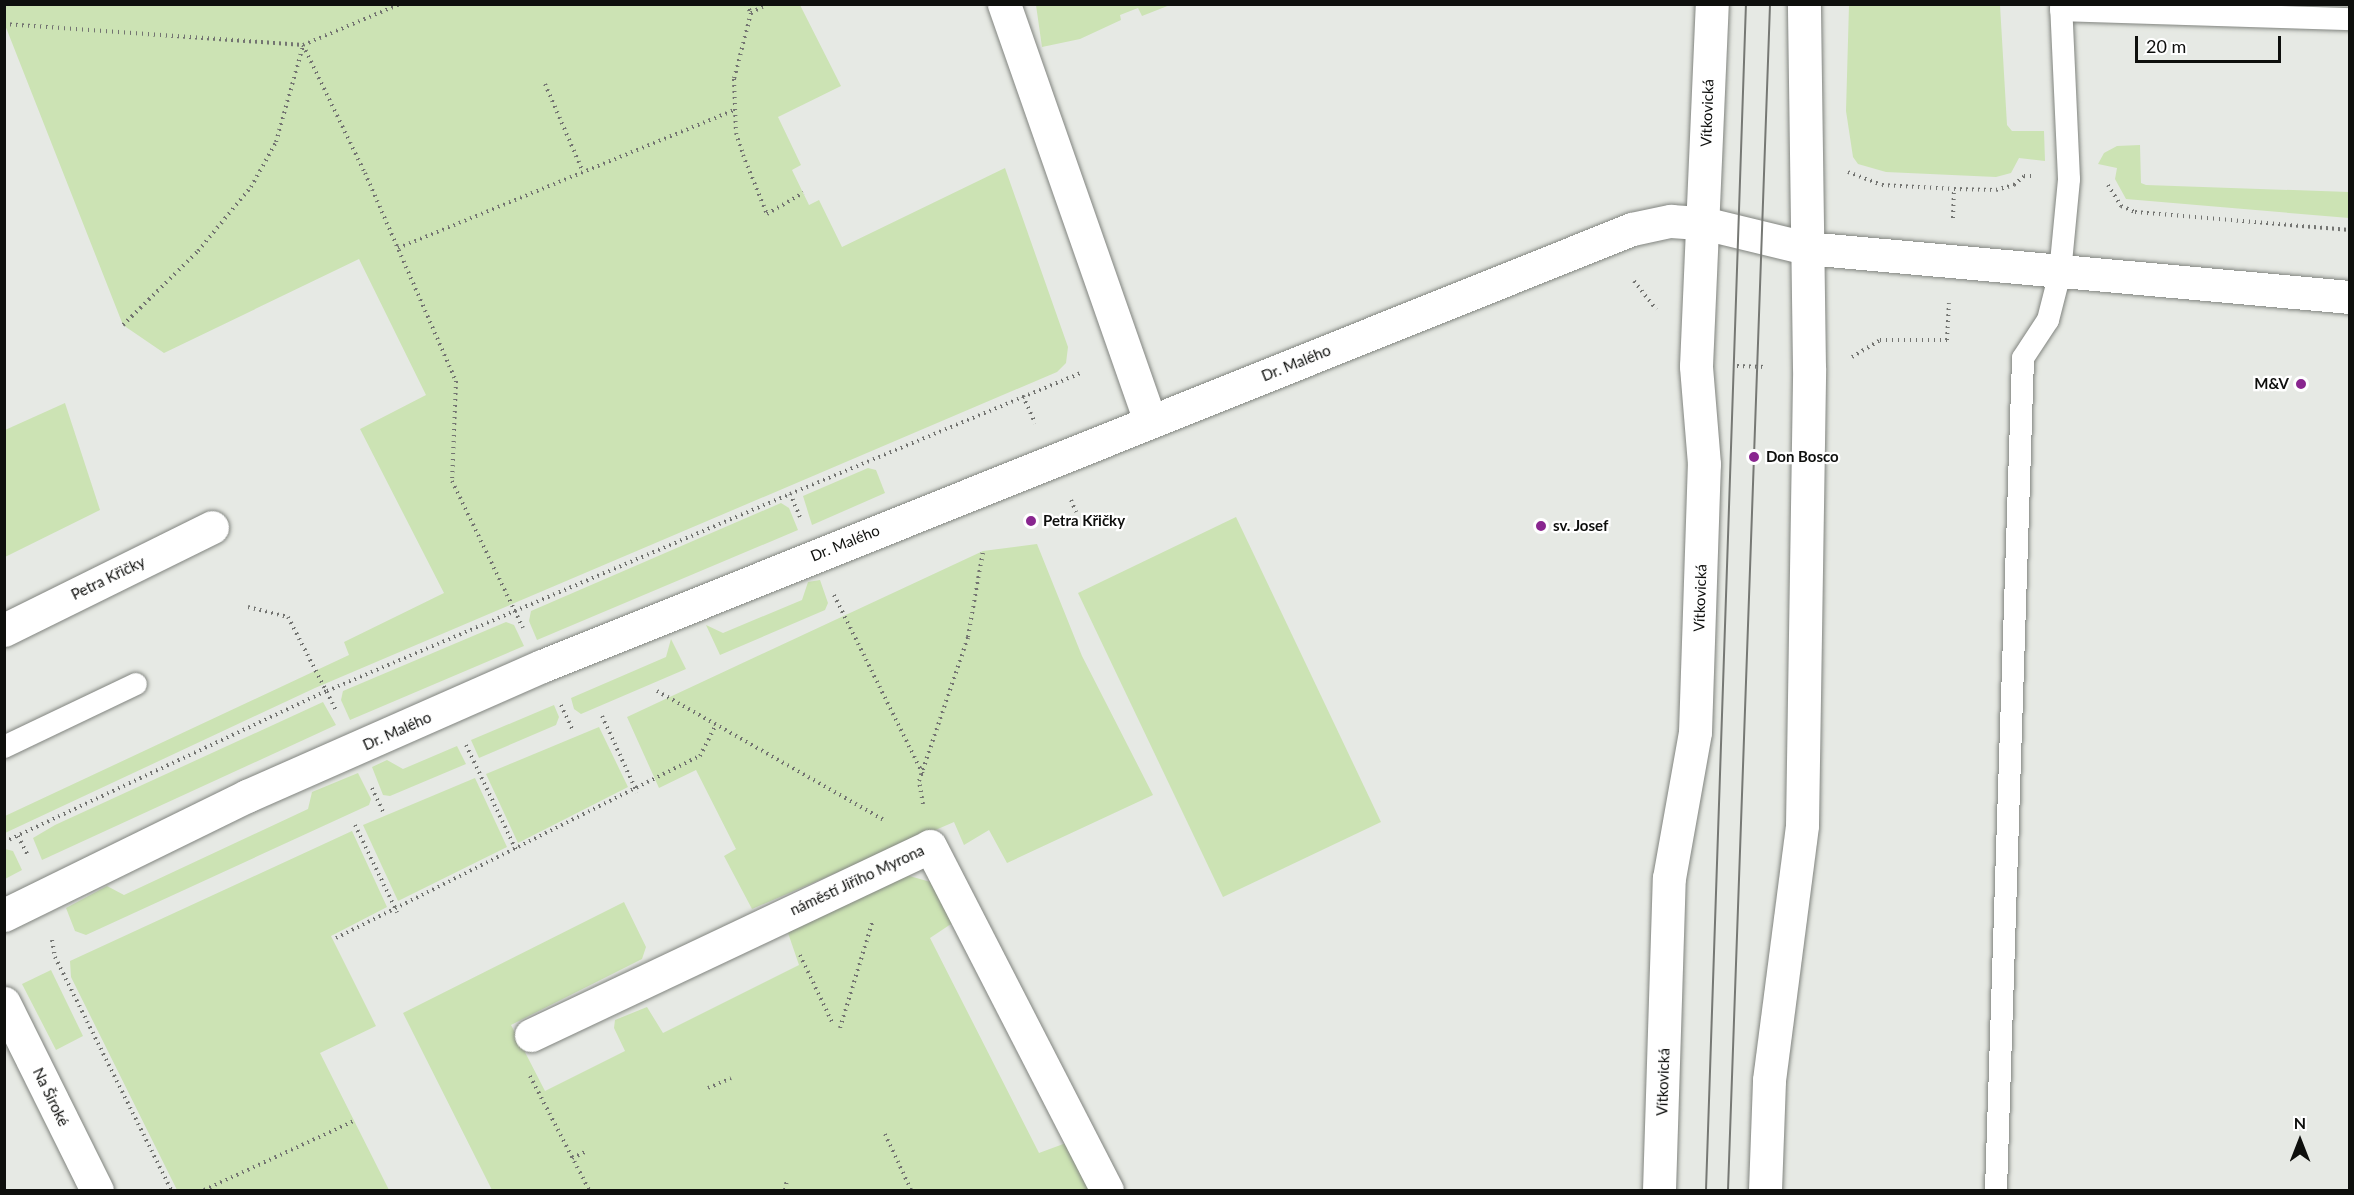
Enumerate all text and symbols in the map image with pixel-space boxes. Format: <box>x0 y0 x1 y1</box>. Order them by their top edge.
scale bar <box>2138 24 2284 62</box>
text: 20 m <box>2146 35 2186 57</box>
street label: Vítkovická <box>1697 79 1717 147</box>
street label: Dr. Malého <box>1259 341 1333 385</box>
place label: M&V <box>2254 375 2289 393</box>
marker: M&V <box>2294 377 2308 391</box>
place label: Don Bosco <box>1766 448 1839 466</box>
marker: Don Bosco <box>1747 450 1761 464</box>
place label: Petra Křičky <box>1043 512 1125 530</box>
marker: Petra Křičky <box>1024 514 1038 528</box>
place label: sv. Josef <box>1553 517 1609 535</box>
marker: sv. Josef <box>1534 519 1548 533</box>
street label: Dr. Malého <box>808 521 882 565</box>
street label: Petra Křičky <box>68 552 148 604</box>
street label: Vítkovická <box>1690 564 1710 632</box>
street label: Dr. Malého <box>360 708 434 754</box>
street label: náměstí Jiřího Myrona <box>787 841 927 919</box>
street label: Vítkovická <box>1653 1048 1673 1116</box>
street label: Na Široké <box>29 1065 73 1129</box>
north arrow <box>2270 1111 2330 1171</box>
text: N <box>2294 1113 2306 1132</box>

